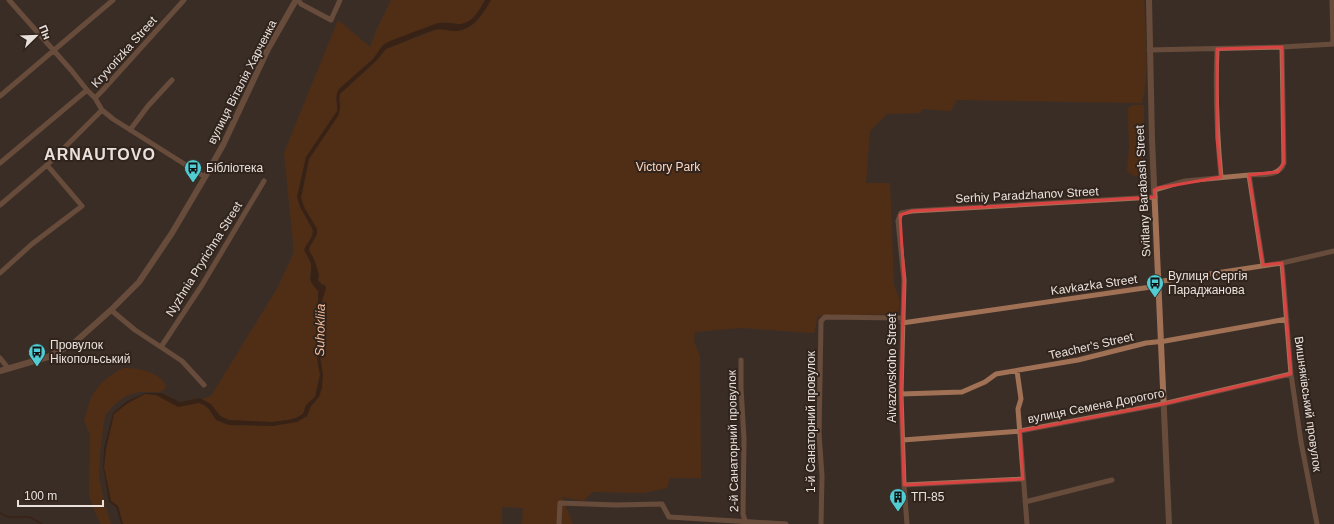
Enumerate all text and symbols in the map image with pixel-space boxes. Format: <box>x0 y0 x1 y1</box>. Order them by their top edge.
street label: Kryvorizka Street <box>88 13 160 91</box>
north arrow <box>16 16 56 56</box>
street label: вулиця Віталія Харченка <box>205 17 280 146</box>
text: Пн <box>37 23 54 41</box>
street label: Svitlany Barabash Street <box>1133 124 1153 257</box>
district label: ARNAUTOVO <box>44 146 156 163</box>
bus stop icon: Бібліотека <box>183 158 203 183</box>
park label: Victory Park <box>636 160 701 174</box>
place label: Бібліотека <box>206 161 264 175</box>
street label: Serhiy Paradzhanov Street <box>955 184 1100 206</box>
street label: Nyzhnia Pryrichna Street <box>163 198 245 319</box>
place label: Вулиця Сергія Параджанова <box>1168 269 1248 297</box>
street label: Kavkazka Street <box>1050 272 1139 298</box>
bus stop icon: Вулиця Сергія Параджанова <box>1145 273 1165 298</box>
water label: Suhokliia <box>312 303 328 357</box>
street label: Aivazovskoho Street <box>885 313 899 423</box>
street label: Teacher's Street <box>1047 329 1135 363</box>
street label: Вишняківський провулок <box>1292 335 1325 473</box>
place label: Провулок Нікопольський <box>50 338 130 366</box>
bus stop icon: Провулок Нікопольський <box>27 342 47 367</box>
street label: 1-й Санаторний провулок <box>804 350 818 493</box>
street label: 2-й Санаторний провулок <box>725 369 741 512</box>
street label: вулиця Семена Дорогого <box>1026 386 1166 426</box>
scale bar <box>18 482 103 508</box>
building icon: ТП-85 <box>888 487 908 512</box>
text: 100 m <box>24 489 57 503</box>
place label: ТП-85 <box>911 490 945 504</box>

